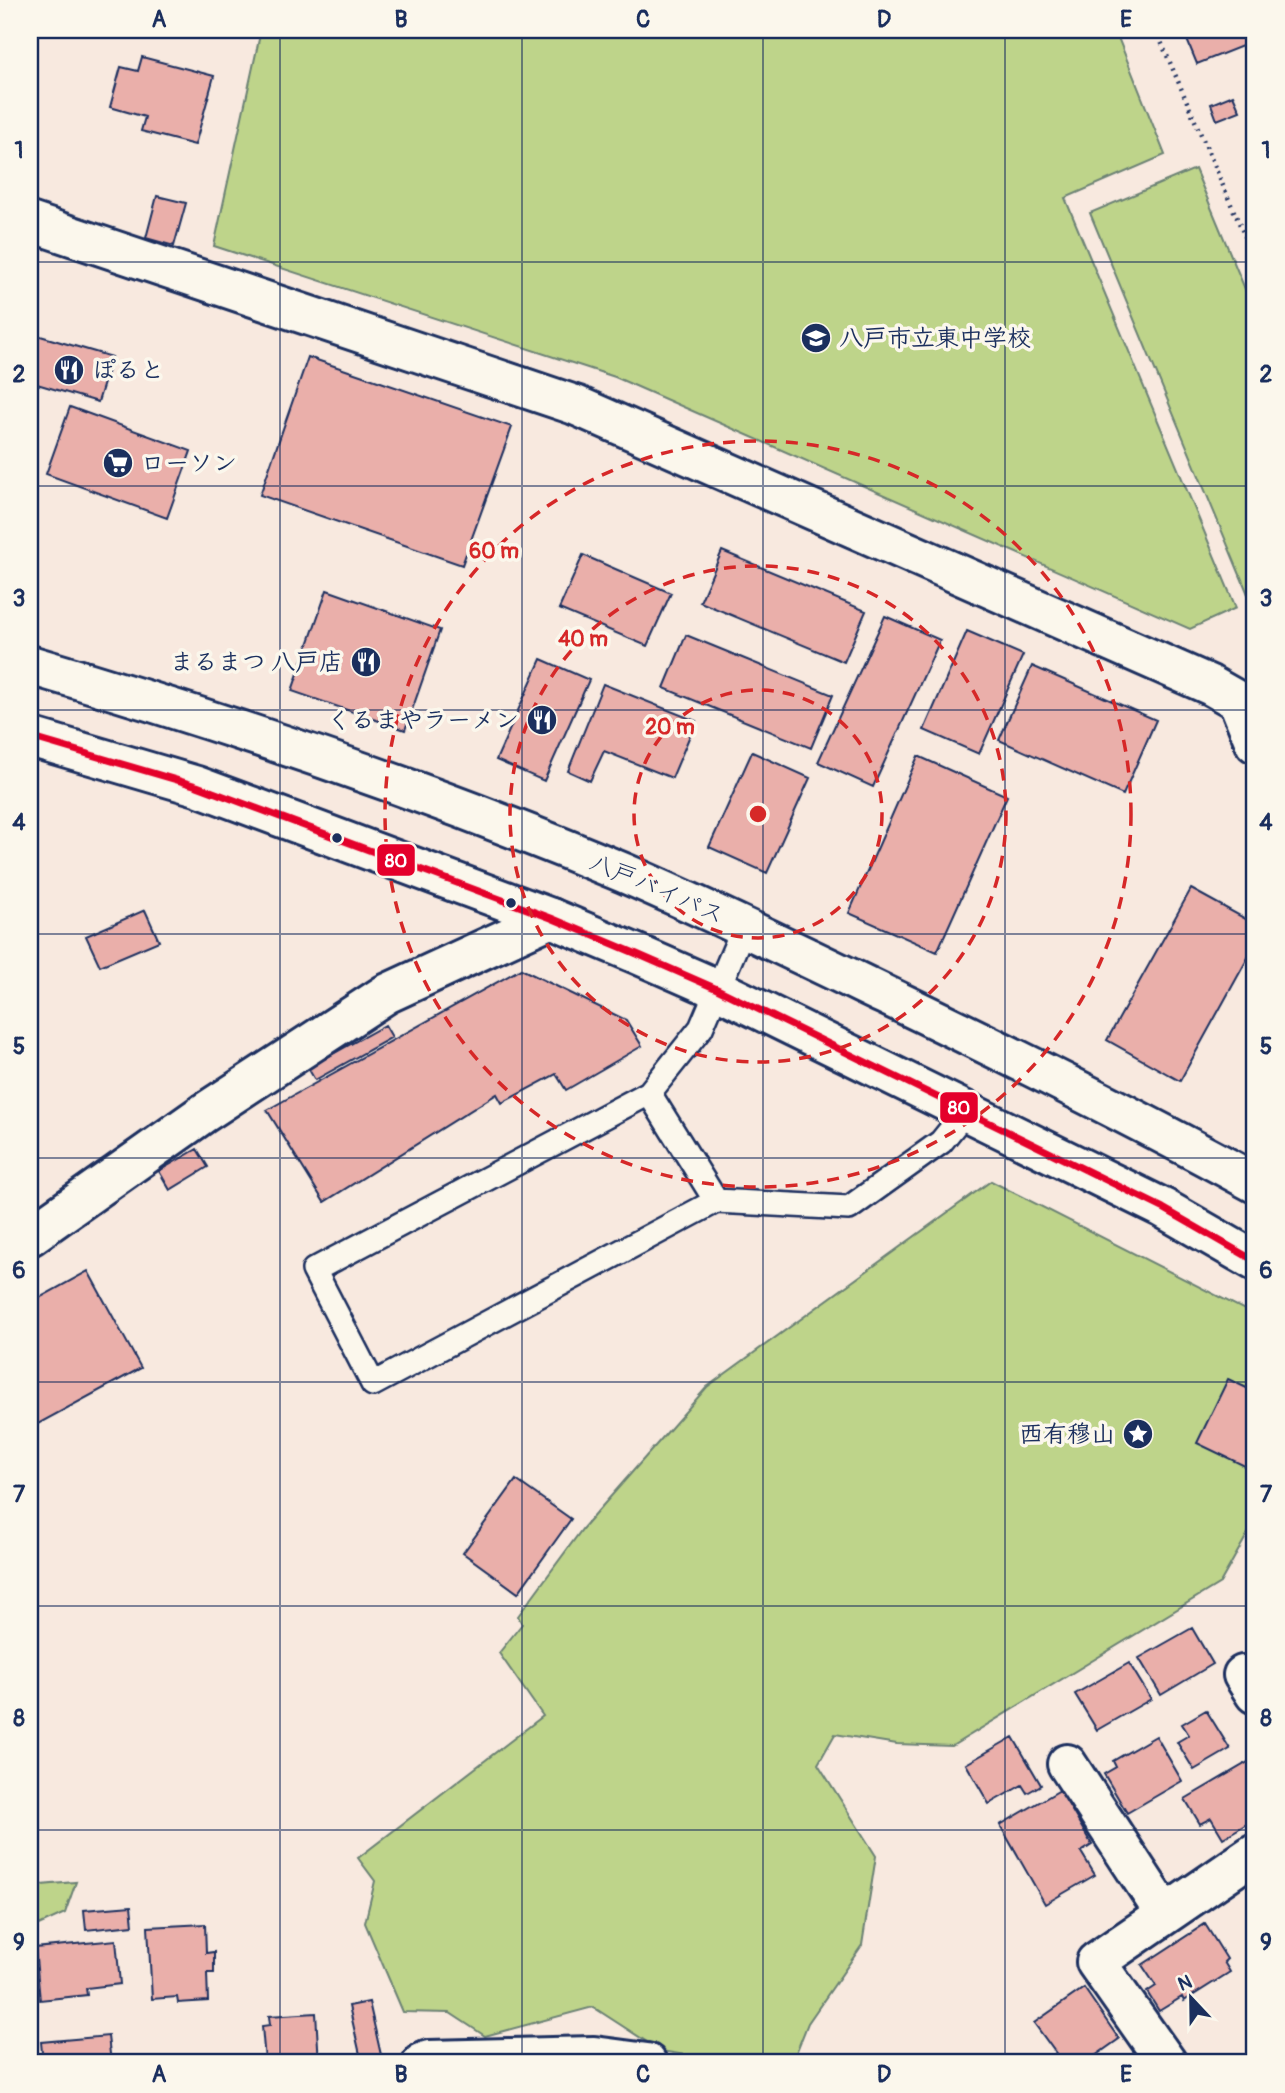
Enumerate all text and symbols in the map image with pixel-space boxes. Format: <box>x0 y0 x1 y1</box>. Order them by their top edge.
text: A <box>152 5 167 34</box>
text: B <box>394 5 408 34</box>
text: C <box>636 5 650 34</box>
text: D <box>877 5 891 34</box>
text: E <box>1120 5 1132 34</box>
text: 1 <box>15 136 24 165</box>
text: 1 <box>1262 136 1271 165</box>
school or university icon: 八戸市立東中学校 <box>799 321 833 355</box>
place label: 八戸市立東中学校 <box>839 324 1031 353</box>
restaurant icon: ぽると <box>52 353 86 387</box>
place label: ぽると <box>92 356 164 385</box>
text: 2 <box>13 360 26 389</box>
text: 2 <box>1260 360 1273 389</box>
supermarket icon: ローソン <box>101 446 135 480</box>
place label: ローソン <box>141 449 237 478</box>
text: 60 m <box>469 538 519 565</box>
text: 3 <box>13 584 25 613</box>
text: 3 <box>1260 584 1272 613</box>
text: 40 m <box>558 626 608 653</box>
restaurant icon: まるまつ 八戸店 <box>349 645 383 679</box>
place label: まるまつ 八戸店 <box>170 648 343 677</box>
restaurant icon: くるまやラーメン <box>525 703 559 737</box>
place label: くるまやラーメン <box>327 706 519 735</box>
text: 20 m <box>645 714 695 741</box>
centre of rings <box>746 802 770 826</box>
text: 4 <box>12 808 26 837</box>
text: 4 <box>1259 808 1273 837</box>
unlabelled marker <box>330 831 344 845</box>
line badge: 80 <box>376 843 416 877</box>
street label: 八戸バイパス <box>585 848 729 930</box>
text: 80 <box>385 849 407 873</box>
unlabelled marker <box>504 896 518 910</box>
text: 5 <box>13 1032 25 1061</box>
text: 5 <box>1260 1032 1272 1061</box>
line badge: 80 <box>939 1091 979 1124</box>
text: 80 <box>948 1096 970 1120</box>
text: 6 <box>12 1256 26 1285</box>
text: 6 <box>1259 1256 1273 1285</box>
place icon: 西有穆山 <box>1121 1417 1155 1451</box>
place label: 西有穆山 <box>1019 1420 1115 1449</box>
text: 7 <box>13 1480 26 1509</box>
text: 7 <box>1260 1480 1273 1509</box>
text: 8 <box>13 1704 25 1733</box>
text: 8 <box>1260 1704 1272 1733</box>
text: 9 <box>13 1928 25 1957</box>
text: 9 <box>1260 1928 1272 1957</box>
north arrow <box>1156 1964 1226 2034</box>
text: N <box>1175 1970 1196 1997</box>
text: A <box>152 2060 167 2089</box>
text: B <box>394 2060 408 2089</box>
text: C <box>636 2060 650 2089</box>
text: D <box>877 2060 891 2089</box>
text: E <box>1120 2060 1132 2089</box>

